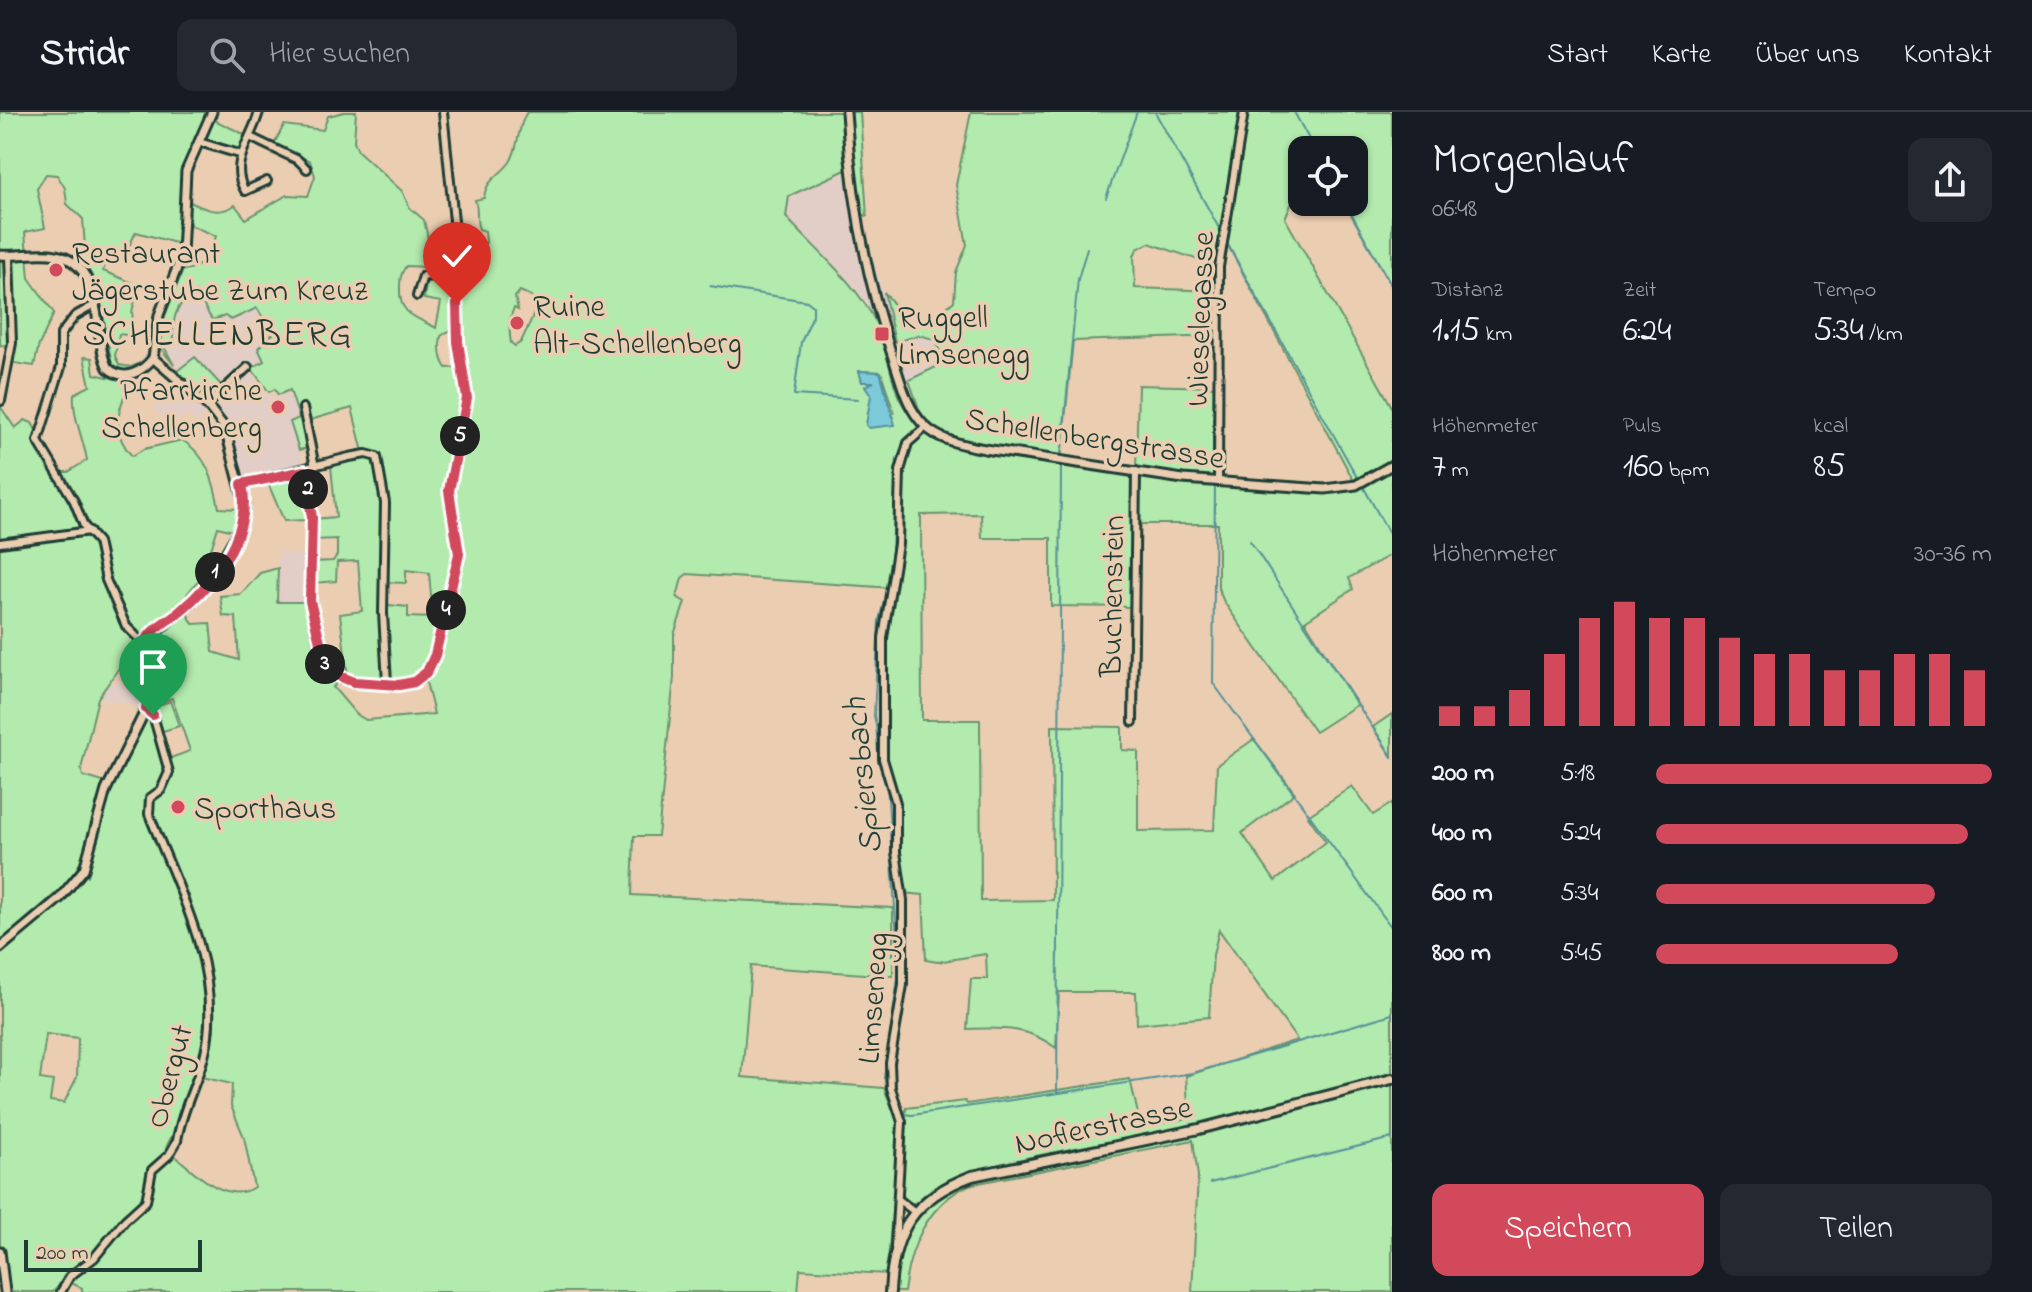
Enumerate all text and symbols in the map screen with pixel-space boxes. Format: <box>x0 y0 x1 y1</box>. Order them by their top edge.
search box <box>177 19 737 91</box>
text: Stridr <box>40 27 129 83</box>
icon: search <box>205 33 249 77</box>
text: Hier suchen <box>269 33 410 77</box>
text: Start <box>1547 35 1608 76</box>
text: Karte <box>1652 35 1711 76</box>
text: Über uns <box>1755 35 1860 76</box>
text: Kontakt <box>1904 35 1992 76</box>
text: Morgenlauf <box>1432 129 1633 193</box>
map controls <box>1288 136 1368 216</box>
button: locate <box>1288 136 1368 216</box>
button: share <box>1908 138 1992 222</box>
text: 06:48 <box>1432 191 1477 229</box>
pin <box>423 222 491 304</box>
street label: Wieselegasse <box>1176 230 1229 408</box>
place label: Restaurant Jägerstube Zum Kreuz <box>72 232 368 316</box>
icon: check <box>435 234 479 278</box>
marker: Restaurant Jägerstube Zum Kreuz <box>47 261 65 279</box>
text: Distanz <box>1432 275 1503 307</box>
text: Zeit <box>1623 275 1656 307</box>
text: Tempo <box>1813 275 1876 307</box>
place label: Ruine Alt-Schellenberg <box>533 285 742 369</box>
place label: Ruggell Limsenegg <box>898 296 1030 380</box>
text: 1.15 <box>1432 307 1480 357</box>
text: 6:24 <box>1623 307 1671 357</box>
text: 5:34 <box>1813 307 1864 357</box>
district label: SCHELLENBERG <box>82 310 354 363</box>
marker: Ruine Alt-Schellenberg <box>508 314 526 332</box>
text: km <box>1480 319 1512 351</box>
text: /km <box>1864 319 1903 351</box>
marker: Ruggell Limsenegg <box>873 325 891 343</box>
place label: Pfarrkirche Schellenberg <box>101 369 263 453</box>
street label: Schellenbergstrasse <box>961 397 1228 484</box>
marker: Pfarrkirche Schellenberg <box>269 398 287 416</box>
text: Höhenmeter <box>1432 411 1538 443</box>
text: Puls <box>1623 411 1662 443</box>
text: kcal <box>1813 411 1848 443</box>
pin: 5 <box>440 416 480 456</box>
text: 5 <box>454 420 466 452</box>
text: 7 <box>1432 443 1446 493</box>
text: 160 <box>1623 443 1663 493</box>
text: 85 <box>1813 443 1846 493</box>
text: m <box>1446 455 1469 487</box>
text: bpm <box>1663 455 1709 487</box>
pin: 2 <box>288 469 328 509</box>
text: 2 <box>303 473 313 505</box>
street label: Buchenstein <box>1090 515 1139 679</box>
text: Höhenmeter <box>1432 536 1557 574</box>
text: 30–36 m <box>1914 536 1992 574</box>
pin: 1 <box>195 552 235 592</box>
text: 1 <box>212 556 219 588</box>
pin: 4 <box>426 590 466 630</box>
text: 4 <box>441 594 451 626</box>
pin <box>119 633 187 715</box>
pin: 3 <box>305 644 345 684</box>
icon: arrive <box>131 645 175 689</box>
text: 3 <box>320 648 330 680</box>
water label: Spiersbach <box>832 694 898 856</box>
text: 200 m <box>1432 755 1494 793</box>
text: 5:18 <box>1560 755 1595 793</box>
place label: Sporthaus <box>194 787 336 834</box>
marker: Sporthaus <box>169 798 187 816</box>
text: 400 m <box>1432 815 1492 853</box>
text: 5:24 <box>1560 815 1601 853</box>
text: 600 m <box>1432 875 1493 913</box>
text: 5:34 <box>1560 875 1599 913</box>
street label: Limsenegg <box>847 931 904 1066</box>
text: 800 m <box>1432 935 1491 973</box>
text: 5:45 <box>1560 935 1603 973</box>
street label: Obergut <box>135 1020 208 1134</box>
street label: Noflerstrasse <box>1011 1086 1197 1169</box>
button: Speichern <box>1432 1184 1704 1276</box>
button: Teilen <box>1720 1184 1992 1276</box>
scale bar <box>24 1236 202 1272</box>
text: 200 m <box>36 1238 89 1270</box>

